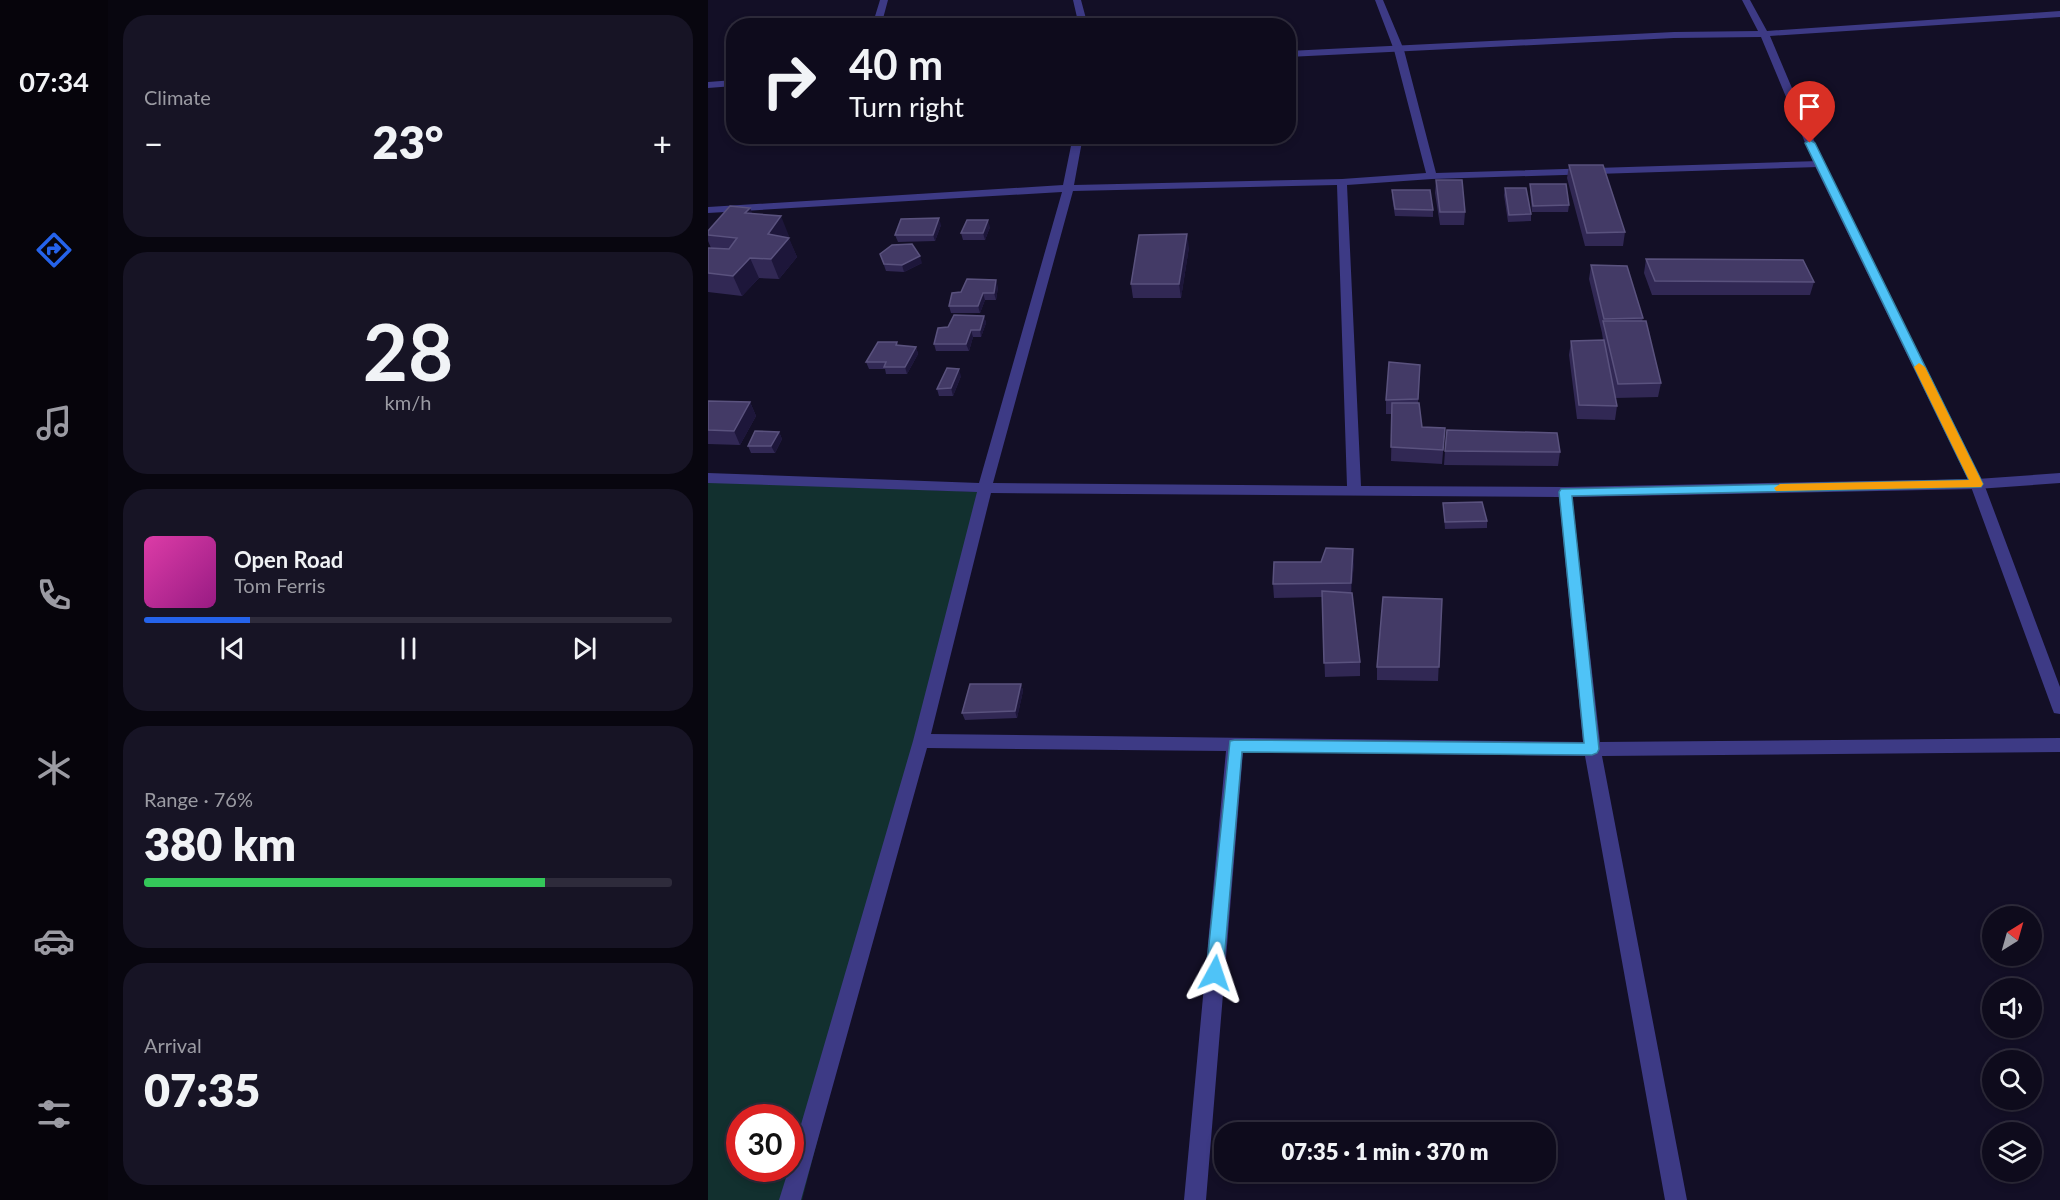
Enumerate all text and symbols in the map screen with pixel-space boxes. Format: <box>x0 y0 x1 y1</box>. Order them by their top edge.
text: 40 m <box>849 39 943 89</box>
icon: right <box>750 42 828 120</box>
text: 07:34 <box>19 65 89 98</box>
pin <box>1784 81 1835 143</box>
text: Climate <box>144 85 211 109</box>
text: Turn right <box>849 90 964 123</box>
icon: arrive <box>1793 90 1826 123</box>
text: 23° <box>373 115 443 169</box>
text: − <box>144 123 163 163</box>
text: + <box>653 123 672 163</box>
icon: directions <box>33 229 75 271</box>
text: 28 <box>363 304 453 398</box>
text: km/h <box>385 390 431 414</box>
icon: music <box>33 402 75 444</box>
text: Open Road <box>234 546 343 573</box>
text: Tom Ferris <box>234 573 325 597</box>
icon: phone <box>33 574 75 616</box>
icon: previous <box>216 632 249 665</box>
icon: pause <box>392 632 425 665</box>
icon: next <box>568 632 601 665</box>
icon: climate <box>33 747 75 789</box>
text: Range · 76% <box>144 787 253 811</box>
text: 380 km <box>144 817 296 871</box>
north arrow <box>1982 906 2042 966</box>
map controls <box>1982 906 2042 1182</box>
icon: car <box>33 920 75 962</box>
position arrow <box>1183 941 1247 1005</box>
button: sound <box>1982 978 2042 1038</box>
text: Arrival <box>144 1033 202 1057</box>
button: search <box>1982 1050 2042 1110</box>
text: 07:35 <box>144 1063 260 1117</box>
icon: filters <box>33 1093 75 1135</box>
speed limit sign: 30 <box>726 1104 804 1182</box>
button: layers <box>1982 1122 2042 1182</box>
text: 07:35 · 1 min · 370 m <box>1282 1138 1488 1165</box>

